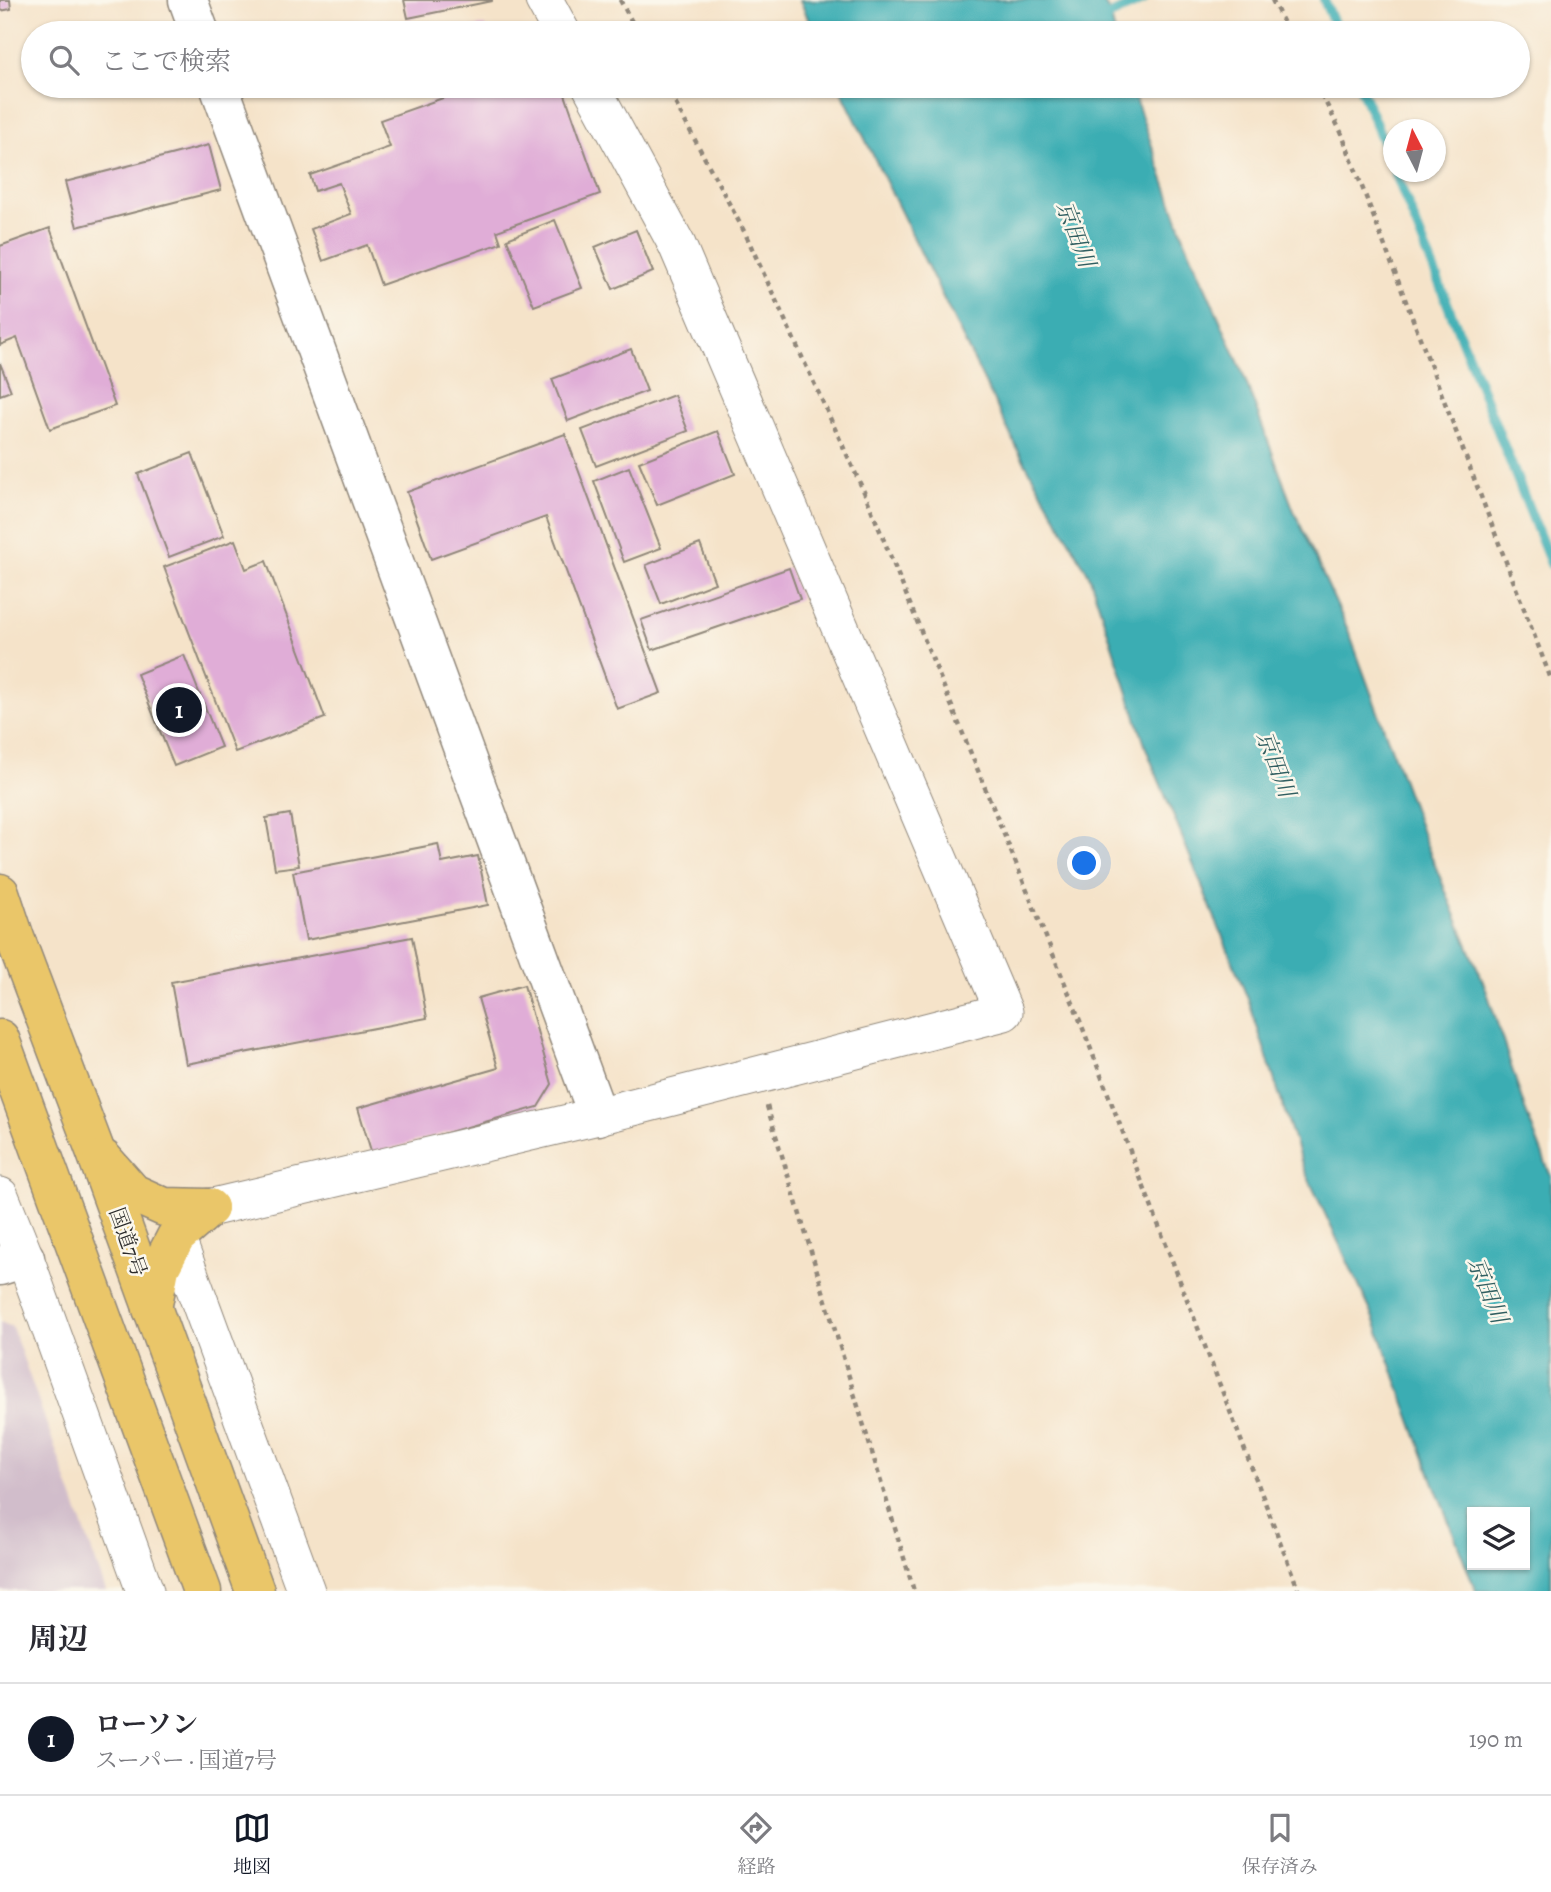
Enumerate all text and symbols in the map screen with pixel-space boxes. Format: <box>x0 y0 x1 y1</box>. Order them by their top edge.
search box <box>21 21 1530 98</box>
icon: search <box>45 41 83 79</box>
text: ここで検索 <box>101 44 231 79</box>
north arrow <box>1383 119 1446 182</box>
water label: 京田川 <box>1049 196 1103 275</box>
pin: 1 <box>156 684 202 736</box>
water label: 京田川 <box>1249 726 1303 805</box>
your location <box>1067 846 1101 880</box>
street label: 国道7号 <box>103 1203 153 1281</box>
water label: 京田川 <box>1460 1252 1516 1331</box>
map controls <box>1467 1507 1530 1570</box>
button: layers <box>1467 1507 1530 1570</box>
text: 周辺 <box>28 1619 88 1659</box>
text: ローソン <box>95 1707 198 1742</box>
text: 1 <box>47 1724 55 1755</box>
text: 190 m <box>1469 1724 1523 1755</box>
text: スーパー · 国道7号 <box>95 1745 277 1776</box>
tab: 地図 <box>233 1809 271 1880</box>
tab: 経路 <box>737 1809 776 1880</box>
tab: 保存済み <box>1242 1809 1318 1880</box>

